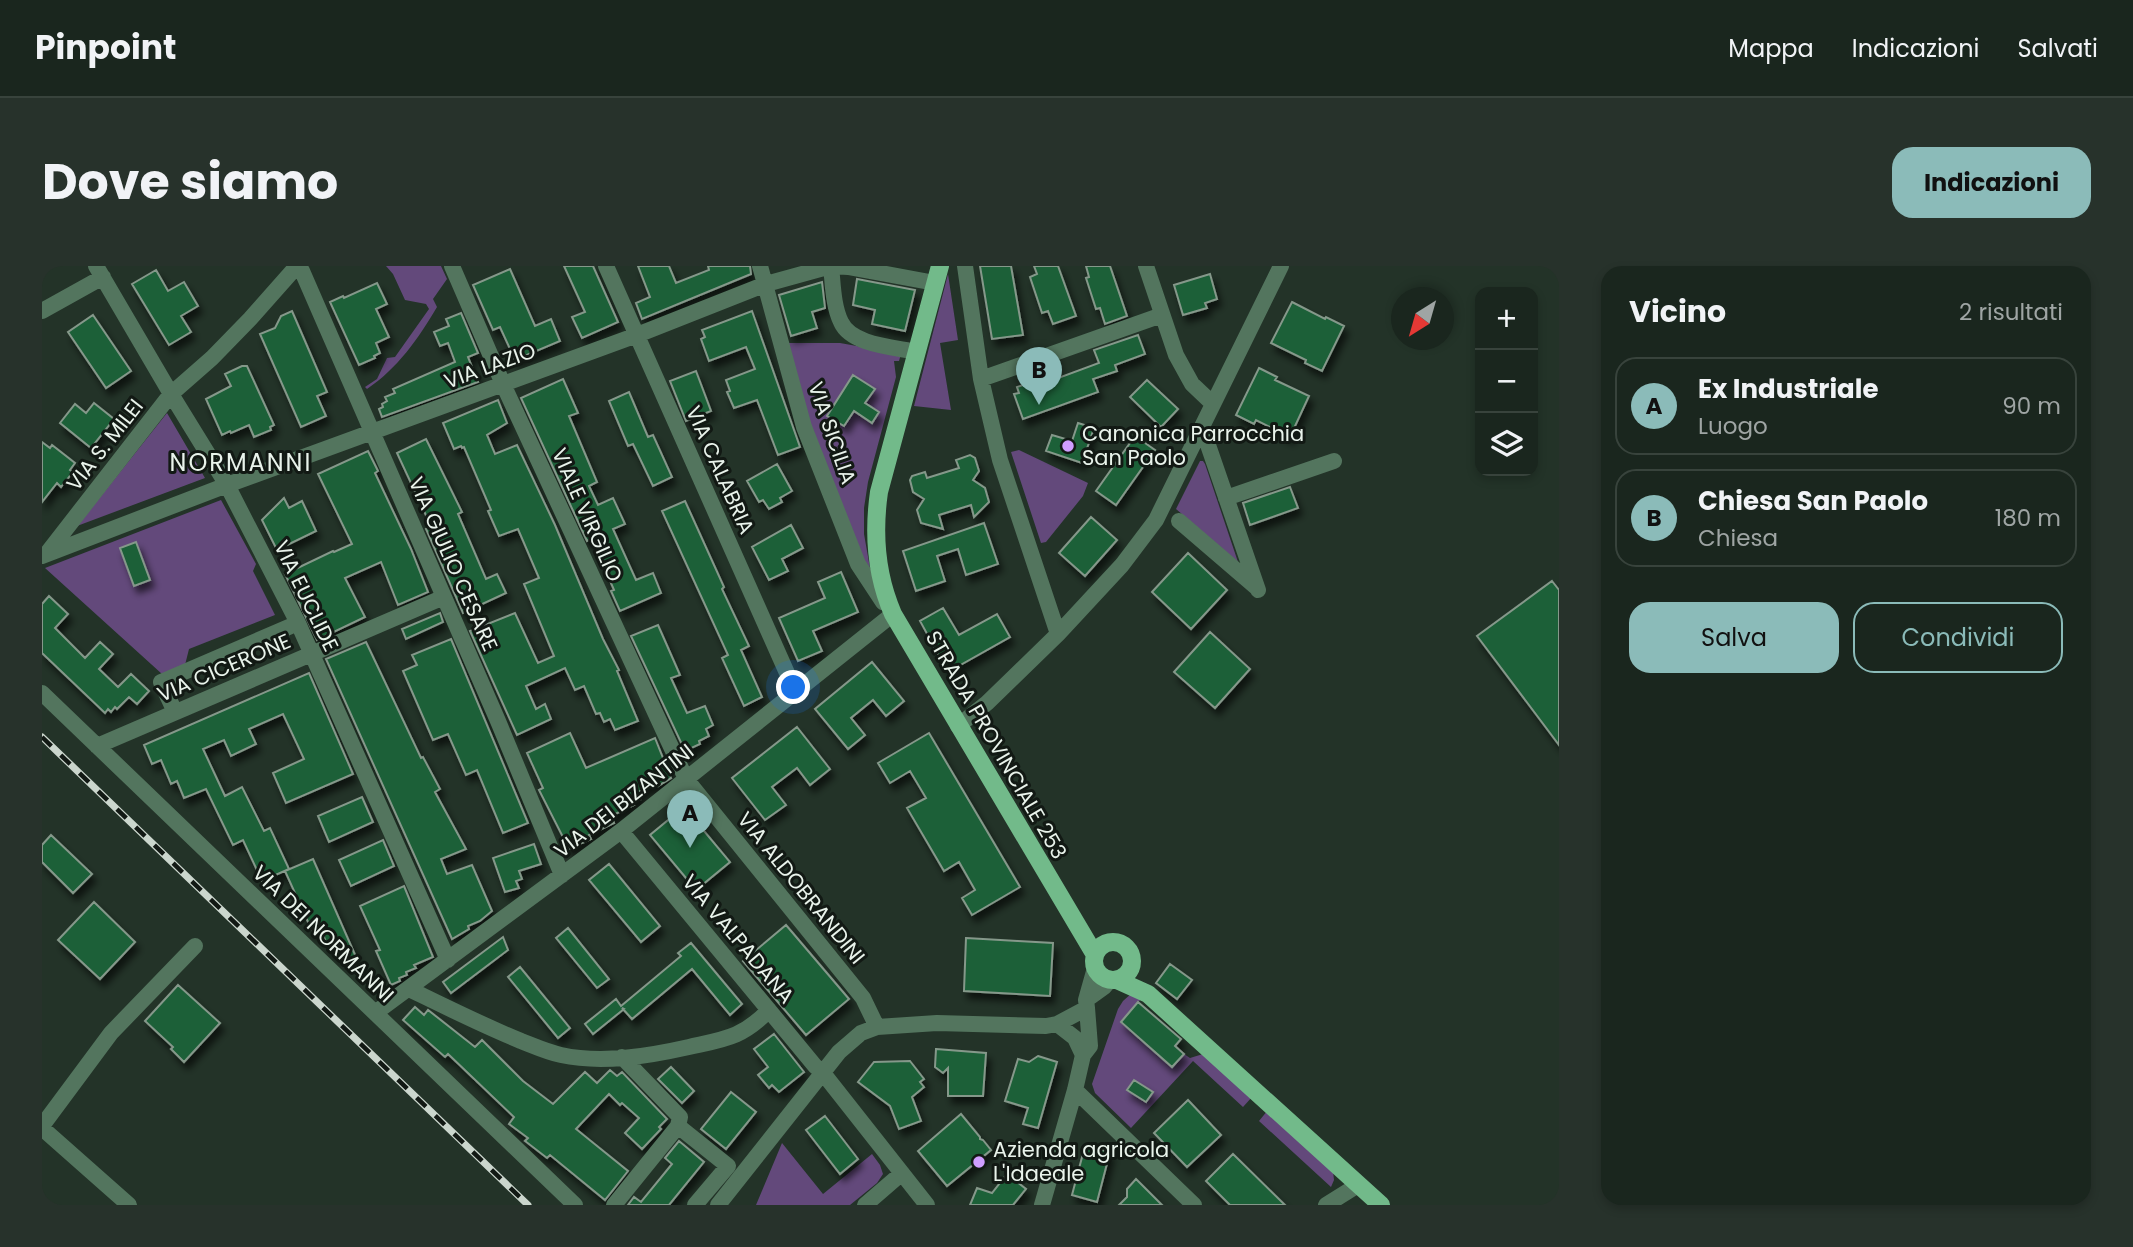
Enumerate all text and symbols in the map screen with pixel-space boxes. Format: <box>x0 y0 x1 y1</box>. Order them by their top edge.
text: Pinpoint <box>35 24 176 71</box>
text: Mappa <box>1728 32 1814 65</box>
text: Indicazioni <box>1852 32 1979 65</box>
text: Salvati <box>2017 32 2098 65</box>
button: Indicazioni <box>1892 147 2091 218</box>
text: Dove siamo <box>42 148 338 216</box>
north arrow <box>1391 287 1454 350</box>
map controls <box>1475 287 1538 476</box>
button: + <box>1475 287 1538 350</box>
text: Vicino <box>1629 290 1726 333</box>
text: 2 risultati <box>1959 296 2063 328</box>
street label: VIA LAZIO <box>440 336 540 395</box>
pin: B <box>1016 347 1062 405</box>
button: − <box>1475 350 1538 413</box>
text: Ex Industriale <box>1698 371 1878 407</box>
street label: VIA SICILIA <box>801 378 864 488</box>
text: A <box>1646 390 1662 422</box>
text: 90 m <box>2002 390 2061 422</box>
street label: VIA S. MILEI <box>59 393 150 497</box>
street label: VIA CALABRIA <box>679 401 762 539</box>
text: Luogo <box>1698 410 1768 442</box>
button: layers <box>1475 413 1538 476</box>
place label: Canonica Parrocchia San Paolo <box>1082 419 1304 472</box>
marker: Canonica Parrocchia San Paolo <box>1060 438 1076 454</box>
street label: VIALE VIRGILIO <box>545 443 630 586</box>
district label: NORMANNI <box>170 446 312 479</box>
street label: VIA GIULIO CESARE <box>402 472 505 656</box>
text: Chiesa San Paolo <box>1698 483 1928 519</box>
text: B <box>1646 502 1662 534</box>
text: 180 m <box>1995 502 2061 534</box>
text: Chiesa <box>1698 522 1778 554</box>
street label: VIA EUCLIDE <box>267 535 346 656</box>
button: Salva <box>1629 602 1839 673</box>
button: Condividi <box>1853 602 2063 673</box>
street label: STRADA PROVINCIALE 253 <box>919 625 1074 864</box>
street label: VIA CICERONE <box>153 626 295 709</box>
your location <box>776 670 810 704</box>
street label: VIA DEI BIZANTINI <box>549 739 699 863</box>
pin: A <box>667 790 713 848</box>
street label: VIA ALDOBRANDINI <box>731 805 872 970</box>
street label: VIA DEI NORMANNI <box>246 858 400 1009</box>
street label: VIA VALPADANA <box>676 868 801 1010</box>
place label: Azienda agricola L'Idaeale <box>993 1135 1169 1188</box>
marker: Azienda agricola L'Idaeale <box>971 1154 987 1170</box>

